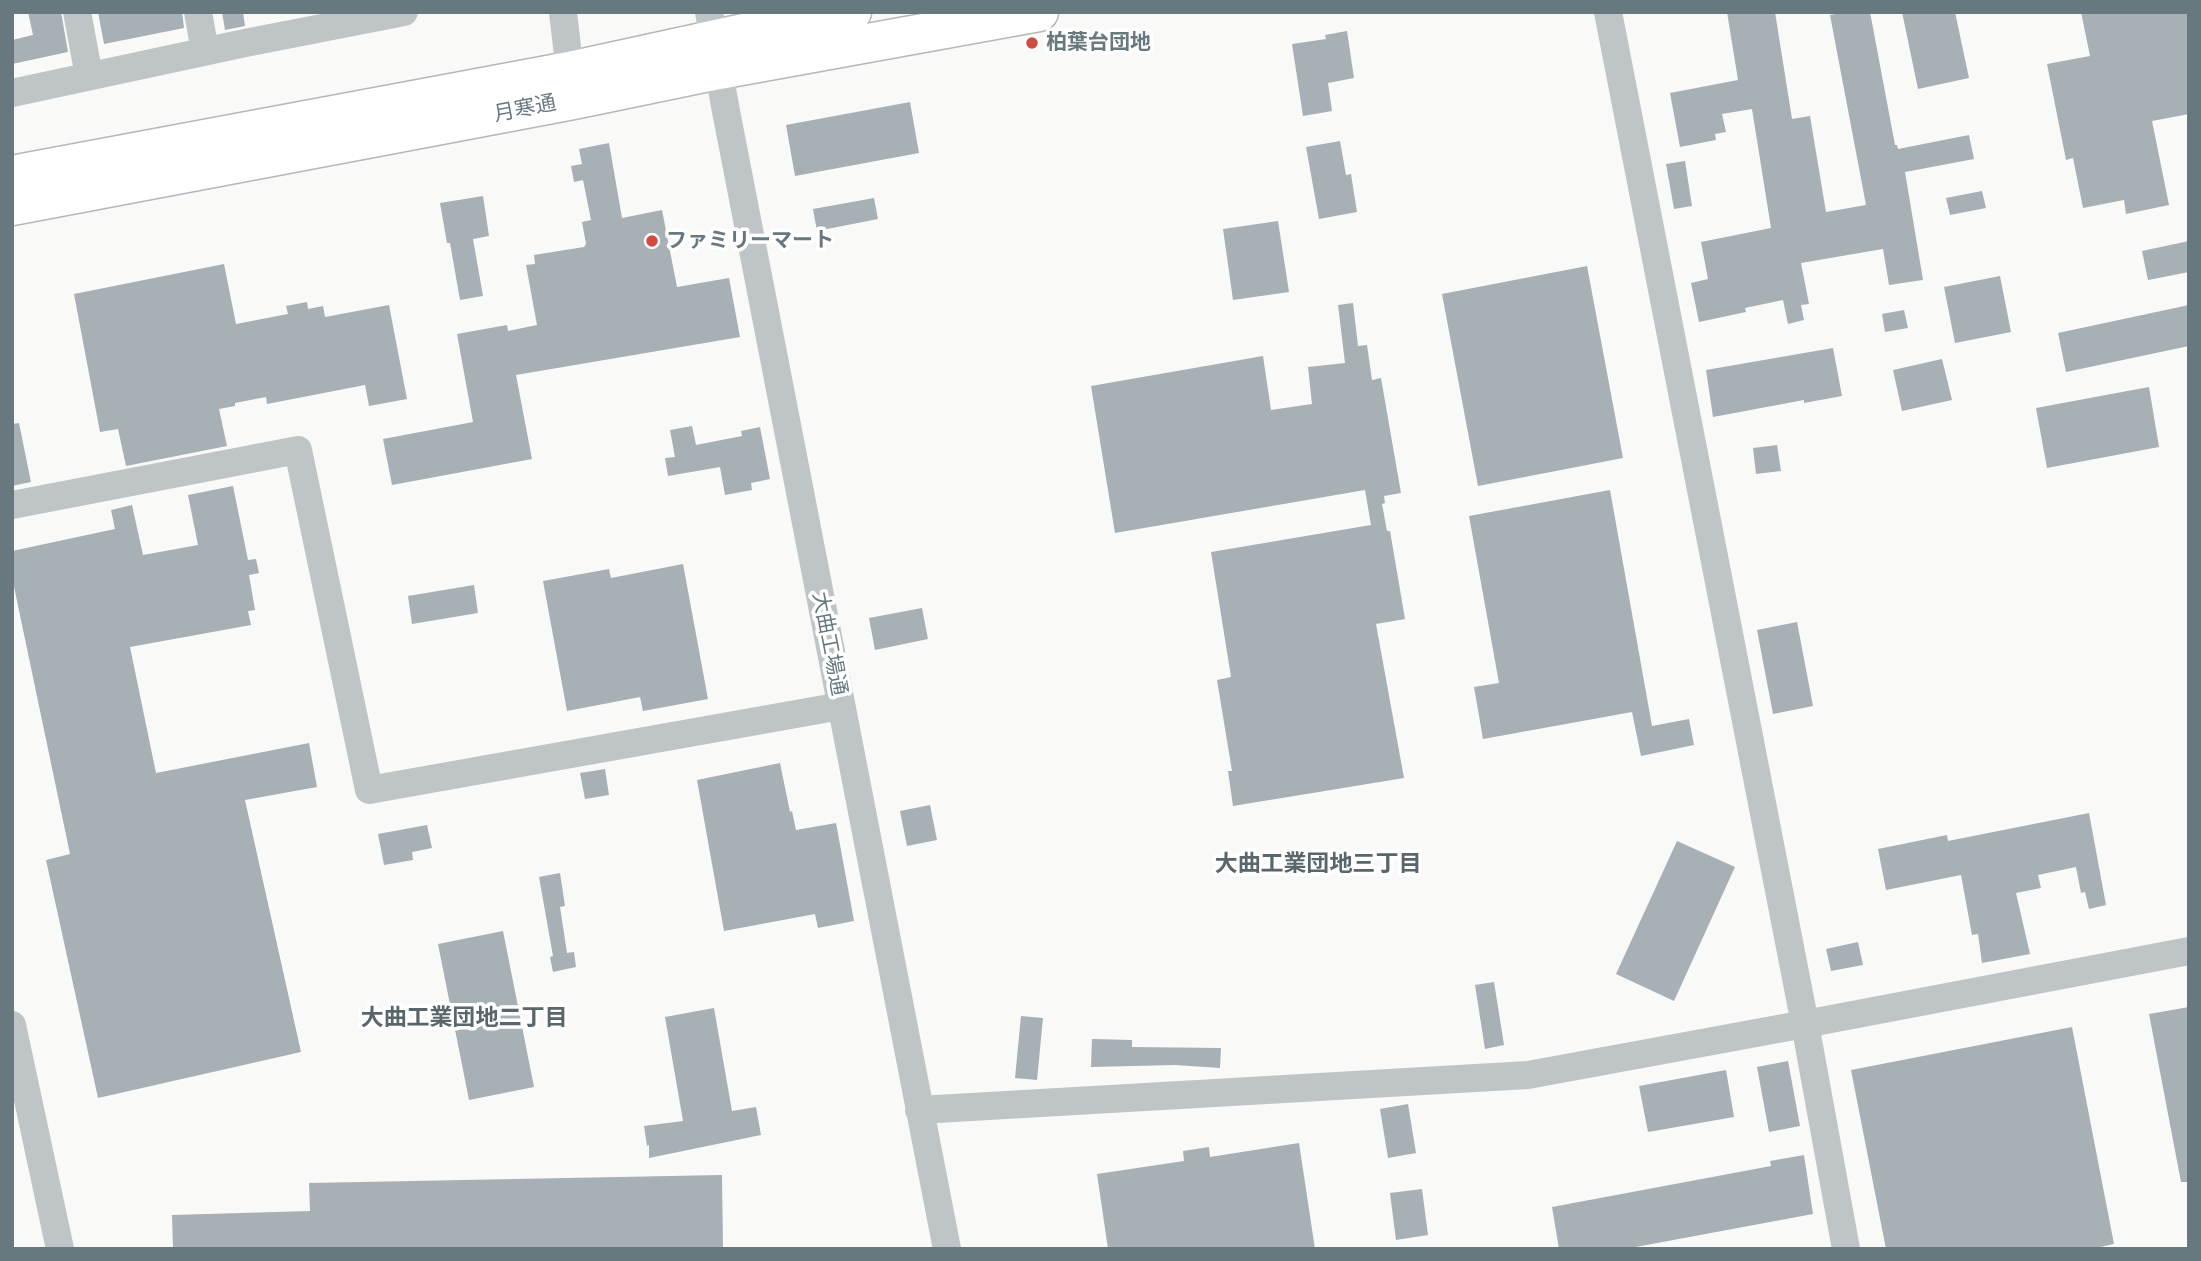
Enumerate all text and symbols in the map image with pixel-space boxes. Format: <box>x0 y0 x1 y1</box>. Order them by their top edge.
place label: 柏葉台団地 <box>1046 30 1151 56</box>
marker: 柏葉台団地 <box>1024 35 1040 51</box>
street label: 月寒通 <box>492 91 558 127</box>
place label: ファミリーマート <box>666 228 834 254</box>
marker: ファミリーマート <box>644 233 660 249</box>
street label: 大曲工場通 <box>807 590 851 698</box>
district label: 大曲工業団地三丁目 <box>1215 850 1421 878</box>
district label: 大曲工業団地二丁目 <box>361 1004 567 1032</box>

